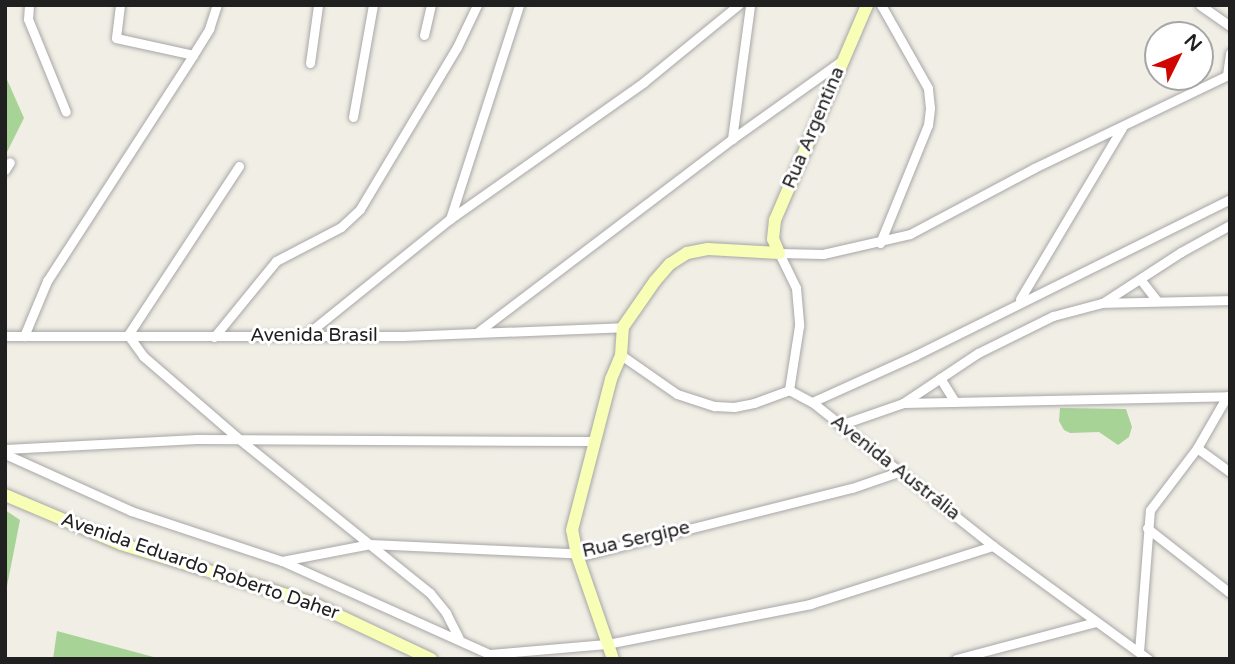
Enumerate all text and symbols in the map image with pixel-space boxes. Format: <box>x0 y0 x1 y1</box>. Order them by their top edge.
north arrow <box>1144 21 1214 91</box>
text: N <box>1180 30 1206 56</box>
street label: Rua Argentina <box>778 64 850 192</box>
street label: Avenida Brasil <box>250 325 378 347</box>
street label: Avenida Austrália <box>826 410 964 526</box>
street label: Avenida Eduardo Roberto Daher <box>58 509 342 625</box>
street label: Rua Sergipe <box>580 517 692 563</box>

